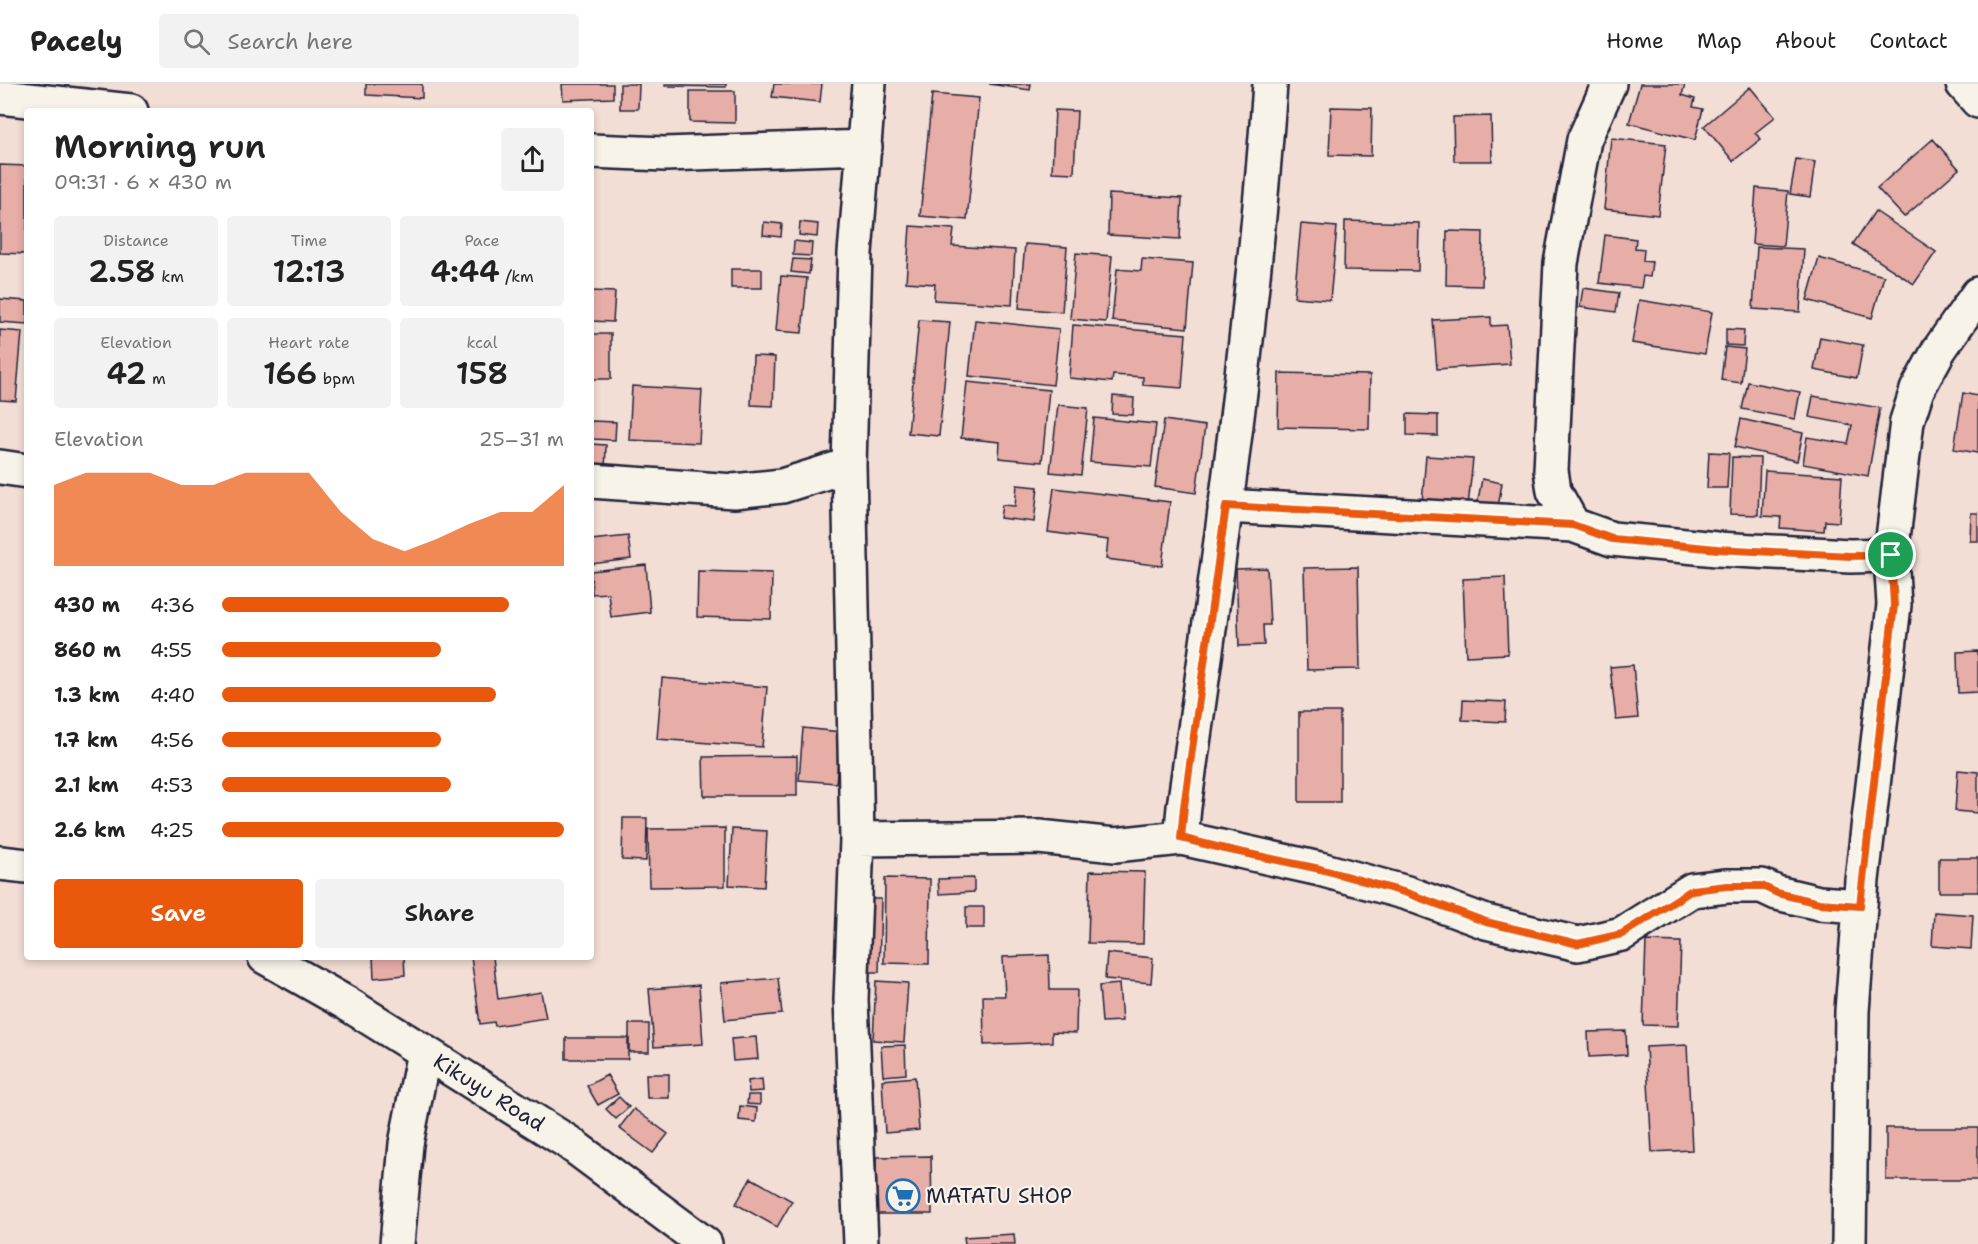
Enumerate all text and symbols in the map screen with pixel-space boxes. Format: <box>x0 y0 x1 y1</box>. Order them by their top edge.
search box <box>159 14 579 68</box>
text: Pacely <box>30 22 123 60</box>
icon: search <box>180 25 213 58</box>
text: Search here <box>228 27 353 56</box>
text: Home <box>1606 27 1664 55</box>
text: Map <box>1697 27 1742 55</box>
text: About <box>1775 27 1836 55</box>
text: Contact <box>1869 27 1948 55</box>
text: Morning run <box>54 124 266 169</box>
button: share <box>501 128 564 191</box>
text: 09:31 · 6 × 430 m <box>54 169 232 195</box>
text: Distance <box>103 230 169 251</box>
text: Time <box>291 230 327 251</box>
text: Pace <box>464 230 500 251</box>
text: 2.58 <box>88 251 156 292</box>
text: 12:13 <box>272 251 346 292</box>
text: 4:44 <box>430 251 500 292</box>
text: km <box>156 266 184 287</box>
text: /km <box>500 266 534 287</box>
text: Elevation <box>100 332 172 353</box>
text: Heart rate <box>268 332 350 353</box>
text: kcal <box>466 332 498 353</box>
text: 42 <box>106 353 146 394</box>
text: 166 <box>263 353 317 394</box>
text: 158 <box>456 353 508 394</box>
text: m <box>146 368 166 389</box>
text: bpm <box>317 368 355 389</box>
text: Elevation <box>54 426 144 452</box>
text: 25–31 m <box>479 426 564 452</box>
pin <box>1865 529 1916 580</box>
icon: arrive <box>1874 538 1907 571</box>
text: 430 m <box>54 592 120 618</box>
text: 4:36 <box>150 592 195 618</box>
text: 860 m <box>54 637 121 663</box>
text: 4:55 <box>150 637 192 663</box>
text: 1.3 km <box>54 682 120 708</box>
text: 4:40 <box>150 682 195 708</box>
text: 1.7 km <box>54 727 118 753</box>
text: 4:56 <box>150 727 194 753</box>
text: 2.1 km <box>54 772 119 798</box>
text: 4:53 <box>150 772 194 798</box>
text: 2.6 km <box>54 817 125 843</box>
text: 4:25 <box>150 817 194 843</box>
button: Save <box>54 879 303 948</box>
button: Share <box>315 879 564 948</box>
street label: Kikuyu Road <box>428 1047 550 1138</box>
supermarket icon: MATATU SHOP <box>885 1178 921 1214</box>
place label: MATATU SHOP <box>926 1182 1072 1210</box>

